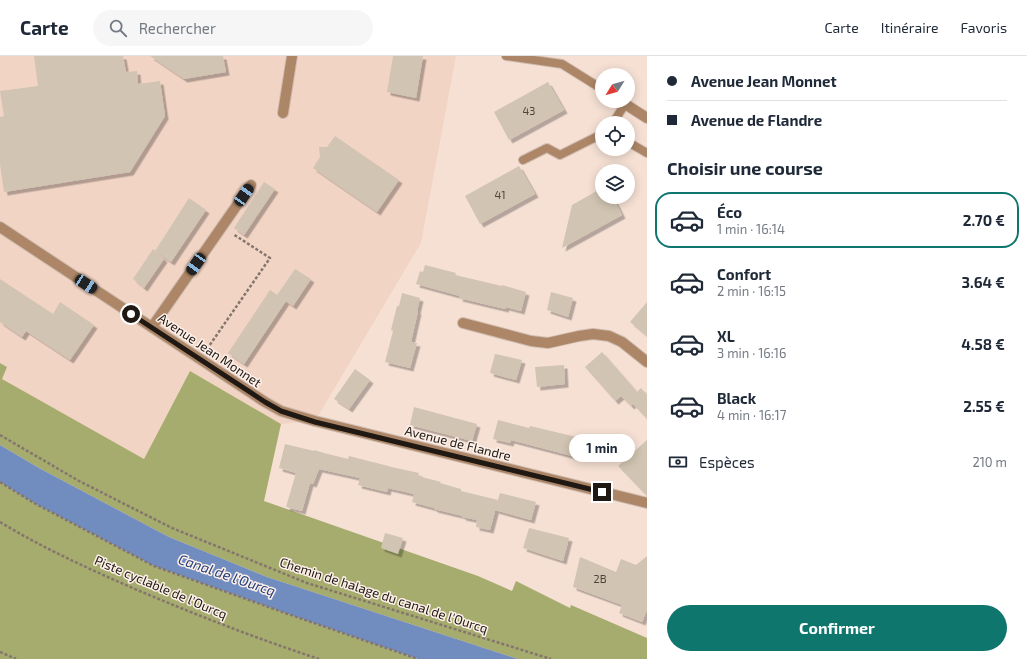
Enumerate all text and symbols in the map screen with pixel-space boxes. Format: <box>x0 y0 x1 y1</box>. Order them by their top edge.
search box <box>93 10 373 46</box>
text: Carte <box>20 16 69 39</box>
icon: search <box>107 17 129 39</box>
text: Rechercher <box>139 19 216 37</box>
text: Carte <box>825 19 859 36</box>
text: Itinéraire <box>881 19 939 36</box>
text: Favoris <box>961 19 1007 36</box>
north arrow <box>595 68 635 108</box>
map controls <box>595 68 635 204</box>
text: Avenue Jean Monnet <box>691 72 837 90</box>
house number: 43 <box>523 104 535 117</box>
text: Avenue de Flandre <box>691 111 822 129</box>
button: locate <box>595 116 635 156</box>
text: Choisir une course <box>667 157 823 179</box>
button: layers <box>595 164 635 204</box>
car <box>232 182 256 208</box>
house number: 41 <box>494 188 506 201</box>
icon: car <box>669 202 705 238</box>
text: Éco <box>717 203 742 221</box>
text: 2.70 € <box>963 211 1005 229</box>
text: 1 min · 16:14 <box>717 221 785 237</box>
car <box>184 251 208 277</box>
icon: car <box>669 264 705 300</box>
text: Confort <box>717 265 771 283</box>
car <box>73 272 99 296</box>
text: 3.64 € <box>962 273 1005 291</box>
text: 2 min · 16:15 <box>717 283 786 299</box>
route start <box>122 305 140 323</box>
street label: Avenue Jean Monnet <box>155 310 265 390</box>
icon: car <box>669 326 705 362</box>
text: XL <box>717 327 735 345</box>
text: 4.58 € <box>961 335 1005 353</box>
text: 3 min · 16:16 <box>717 345 786 361</box>
icon: car <box>669 388 705 424</box>
text: Black <box>717 389 756 407</box>
text: 2.55 € <box>963 397 1005 415</box>
text: 4 min · 16:17 <box>717 407 786 423</box>
street label: Avenue de Flandre <box>403 422 513 464</box>
callout: 1 min <box>569 434 635 462</box>
text: 1 min <box>586 440 618 456</box>
icon: cash <box>667 451 689 473</box>
text: Espèces <box>699 453 755 471</box>
text: 210 m <box>972 454 1007 470</box>
route end <box>593 483 611 501</box>
water label: Canal de l'Ourcq <box>176 550 278 599</box>
street label: Piste cyclable de l'Ourcq <box>92 552 230 622</box>
street label: Chemin de halage du canal de l'Ourcq <box>278 554 490 636</box>
house number: 2B <box>593 572 607 585</box>
button: Confirmer <box>667 605 1007 651</box>

